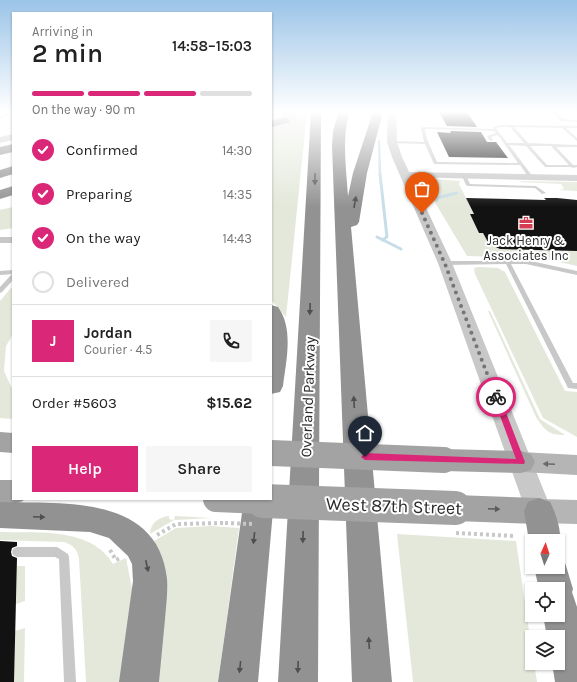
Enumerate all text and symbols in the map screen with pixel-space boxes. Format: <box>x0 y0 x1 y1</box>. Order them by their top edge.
text: Arriving in <box>32 24 93 39</box>
text: 14:58–15:03 <box>172 37 252 55</box>
text: 2 min <box>32 38 103 69</box>
text: On the way · 90 m <box>32 102 135 117</box>
icon: check <box>32 139 54 161</box>
text: Confirmed <box>66 141 138 159</box>
text: 14:30 <box>222 143 252 158</box>
pin <box>405 172 439 213</box>
one-way arrow <box>312 173 318 186</box>
icon: bag <box>411 178 433 200</box>
icon: check <box>32 183 54 205</box>
text: Preparing <box>66 185 132 203</box>
text: 14:35 <box>222 187 252 202</box>
one-way arrow <box>352 196 358 208</box>
office icon: Jack Henry & Associates Inc <box>518 215 534 231</box>
icon: check <box>32 227 54 249</box>
text: On the way <box>66 229 140 247</box>
text: 14:43 <box>223 231 252 246</box>
place label: Jack Henry & Associates Inc <box>483 233 569 263</box>
text: Delivered <box>66 273 130 291</box>
one-way arrow <box>307 303 314 315</box>
button: phone <box>210 320 252 362</box>
text: Jordan <box>84 324 132 342</box>
text: J <box>50 332 56 350</box>
street label: Overland Parkway <box>297 336 319 458</box>
text: Courier · 4.5 <box>84 342 152 357</box>
courier <box>476 377 516 417</box>
icon: bike <box>485 386 507 408</box>
text: Order #5603 <box>32 394 117 412</box>
text: $15.62 <box>206 394 252 412</box>
one-way arrow <box>351 396 358 408</box>
pin <box>348 416 382 457</box>
icon: home <box>354 422 376 444</box>
button: Help <box>32 446 138 492</box>
button: Share <box>146 446 252 492</box>
one-way arrow <box>543 460 555 467</box>
street label: West 87th Street <box>326 493 463 519</box>
one-way arrow <box>488 506 501 512</box>
one-way arrow <box>33 513 45 520</box>
one-way arrow <box>300 531 306 544</box>
one-way arrow <box>251 532 257 544</box>
north arrow <box>525 534 565 574</box>
map controls <box>525 534 565 670</box>
one-way arrow <box>145 560 151 572</box>
button: locate <box>525 582 565 622</box>
button: layers <box>525 630 565 670</box>
one-way arrow <box>366 637 373 649</box>
one-way arrow <box>237 661 243 673</box>
one-way arrow <box>295 661 302 673</box>

